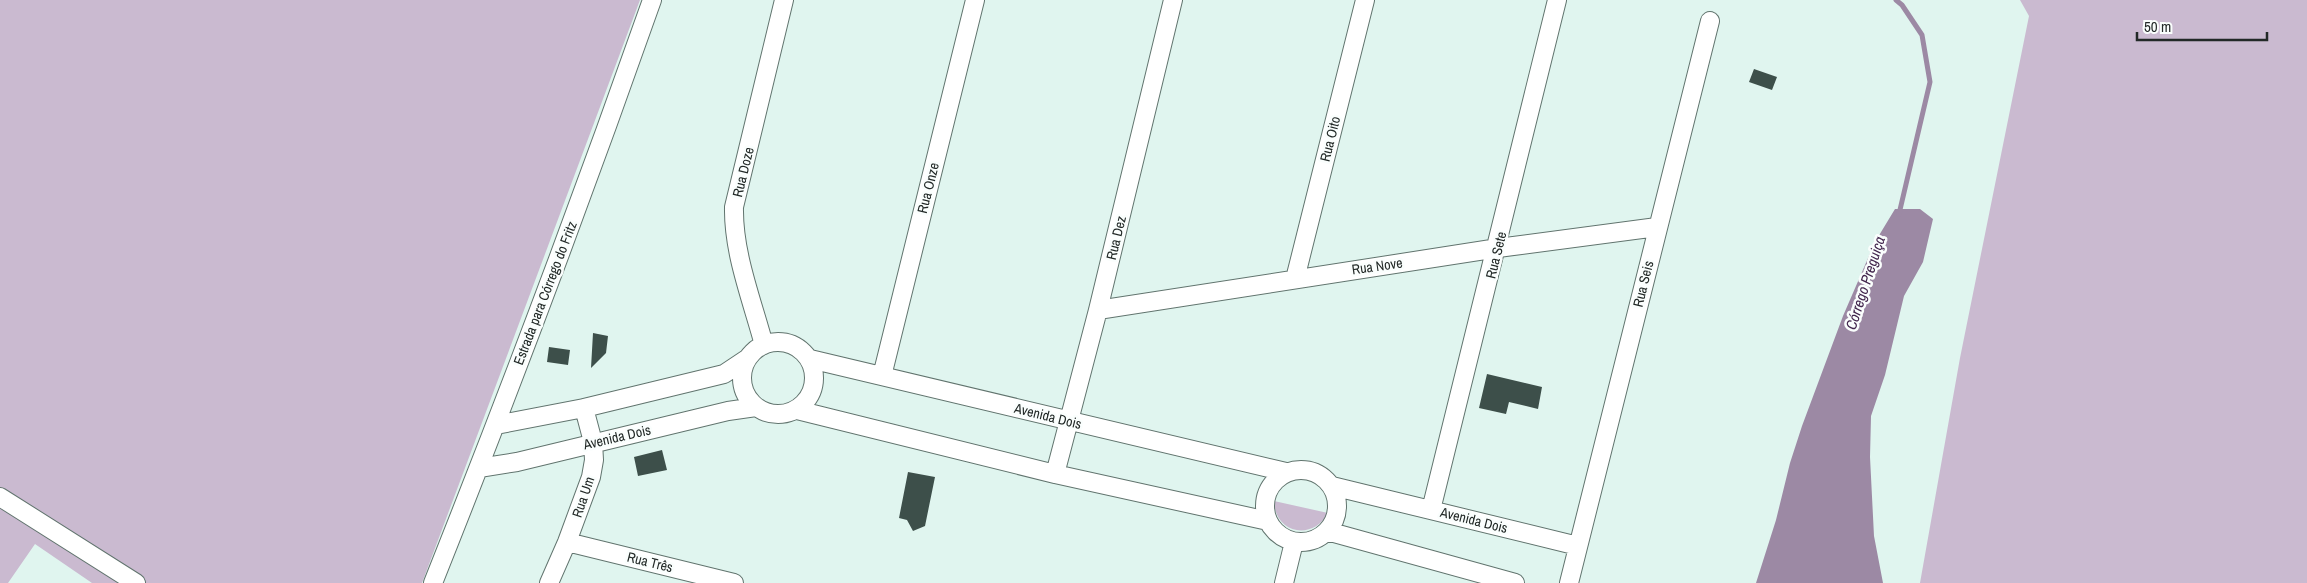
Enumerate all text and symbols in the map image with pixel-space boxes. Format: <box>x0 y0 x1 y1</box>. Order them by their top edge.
scale bar <box>2137 10 2267 42</box>
text: 50 m <box>2144 16 2171 37</box>
street label: Rua Oito <box>1316 115 1344 163</box>
street label: Rua Doze <box>728 145 758 199</box>
street label: Rua Onze <box>913 161 943 215</box>
street label: Rua Dez <box>1102 214 1130 262</box>
street label: Estrada para Córrego do Fritz <box>509 218 581 367</box>
street label: Rua Sete <box>1481 230 1511 280</box>
water label: Córrego Preguiça <box>1840 233 1890 332</box>
street label: Rua Nove <box>1350 254 1404 278</box>
street label: Rua Seis <box>1629 259 1658 309</box>
street label: Avenida Dois <box>1012 399 1084 433</box>
street label: Avenida Dois <box>581 420 653 454</box>
street label: Rua Um <box>568 474 598 520</box>
street label: Avenida Dois <box>1438 503 1510 537</box>
street label: Rua Três <box>625 548 675 576</box>

